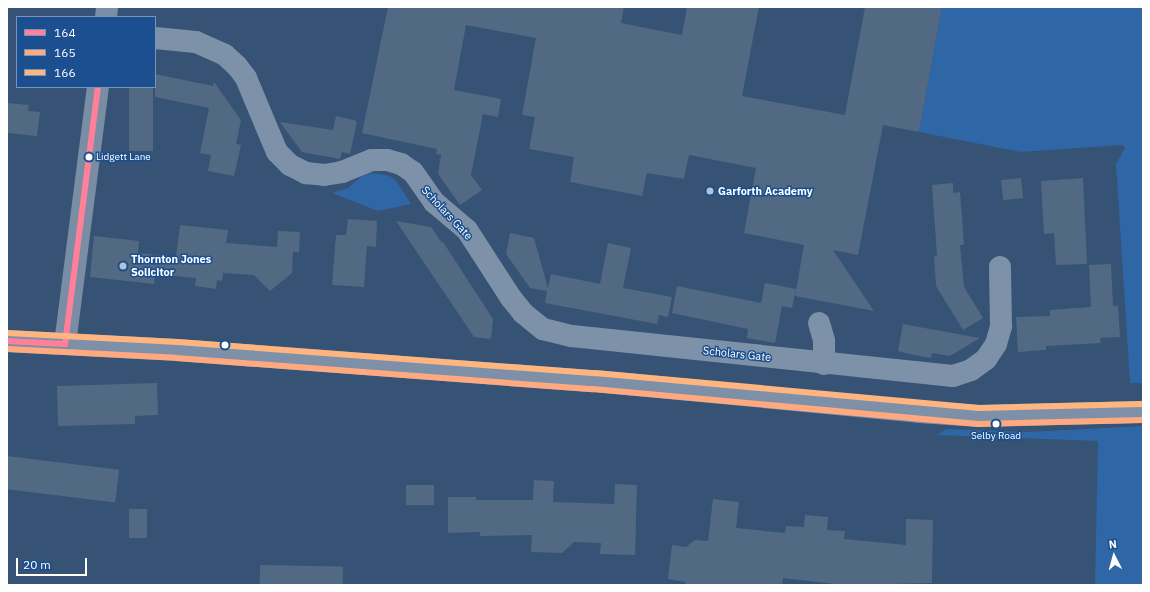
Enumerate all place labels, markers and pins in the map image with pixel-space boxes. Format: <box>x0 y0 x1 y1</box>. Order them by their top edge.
place label: Lidgett Lane <box>96 151 151 163</box>
marker: Lidgett Lane <box>84 152 94 162</box>
place label: Garforth Academy <box>718 184 813 198</box>
marker: Garforth Academy <box>705 186 715 196</box>
place label: Thornton Jones Solicitor <box>131 253 211 279</box>
marker: Thornton Jones Solicitor <box>118 261 128 271</box>
unlabelled marker <box>220 340 230 350</box>
marker: Selby Road <box>991 419 1001 429</box>
place label: Selby Road <box>971 430 1021 442</box>

